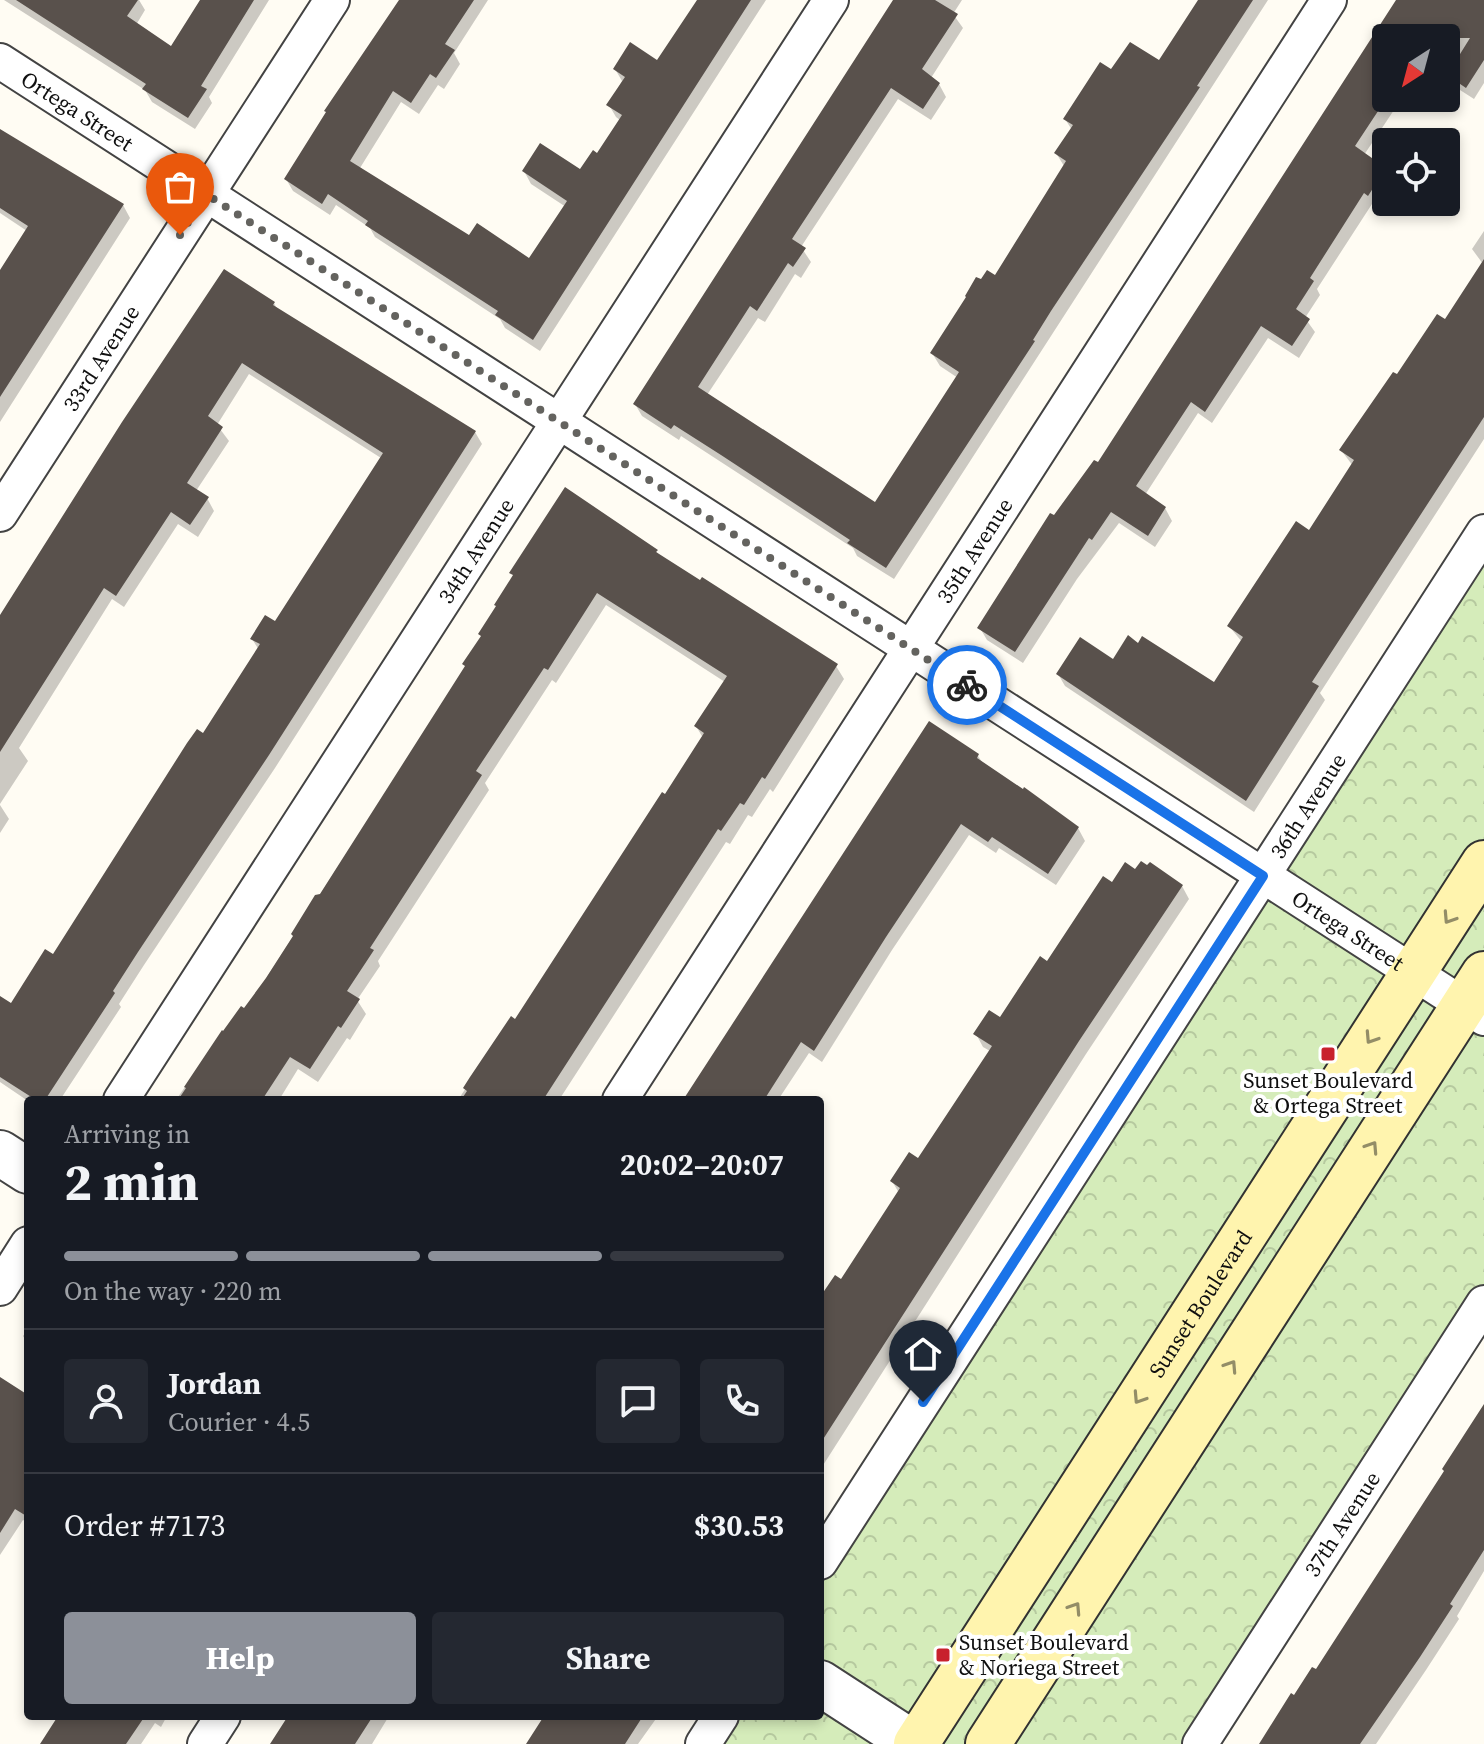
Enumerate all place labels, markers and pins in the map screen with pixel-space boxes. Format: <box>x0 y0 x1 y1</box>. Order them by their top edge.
pin <box>146 153 214 235</box>
marker: Sunset Boulevard & Ortega Street <box>1319 1045 1337 1063</box>
place label: Sunset Boulevard & Ortega Street <box>1243 1065 1413 1120</box>
pin <box>889 1320 957 1402</box>
place label: Sunset Boulevard & Noriega Street <box>959 1627 1129 1682</box>
marker: Sunset Boulevard & Noriega Street <box>934 1646 952 1664</box>

